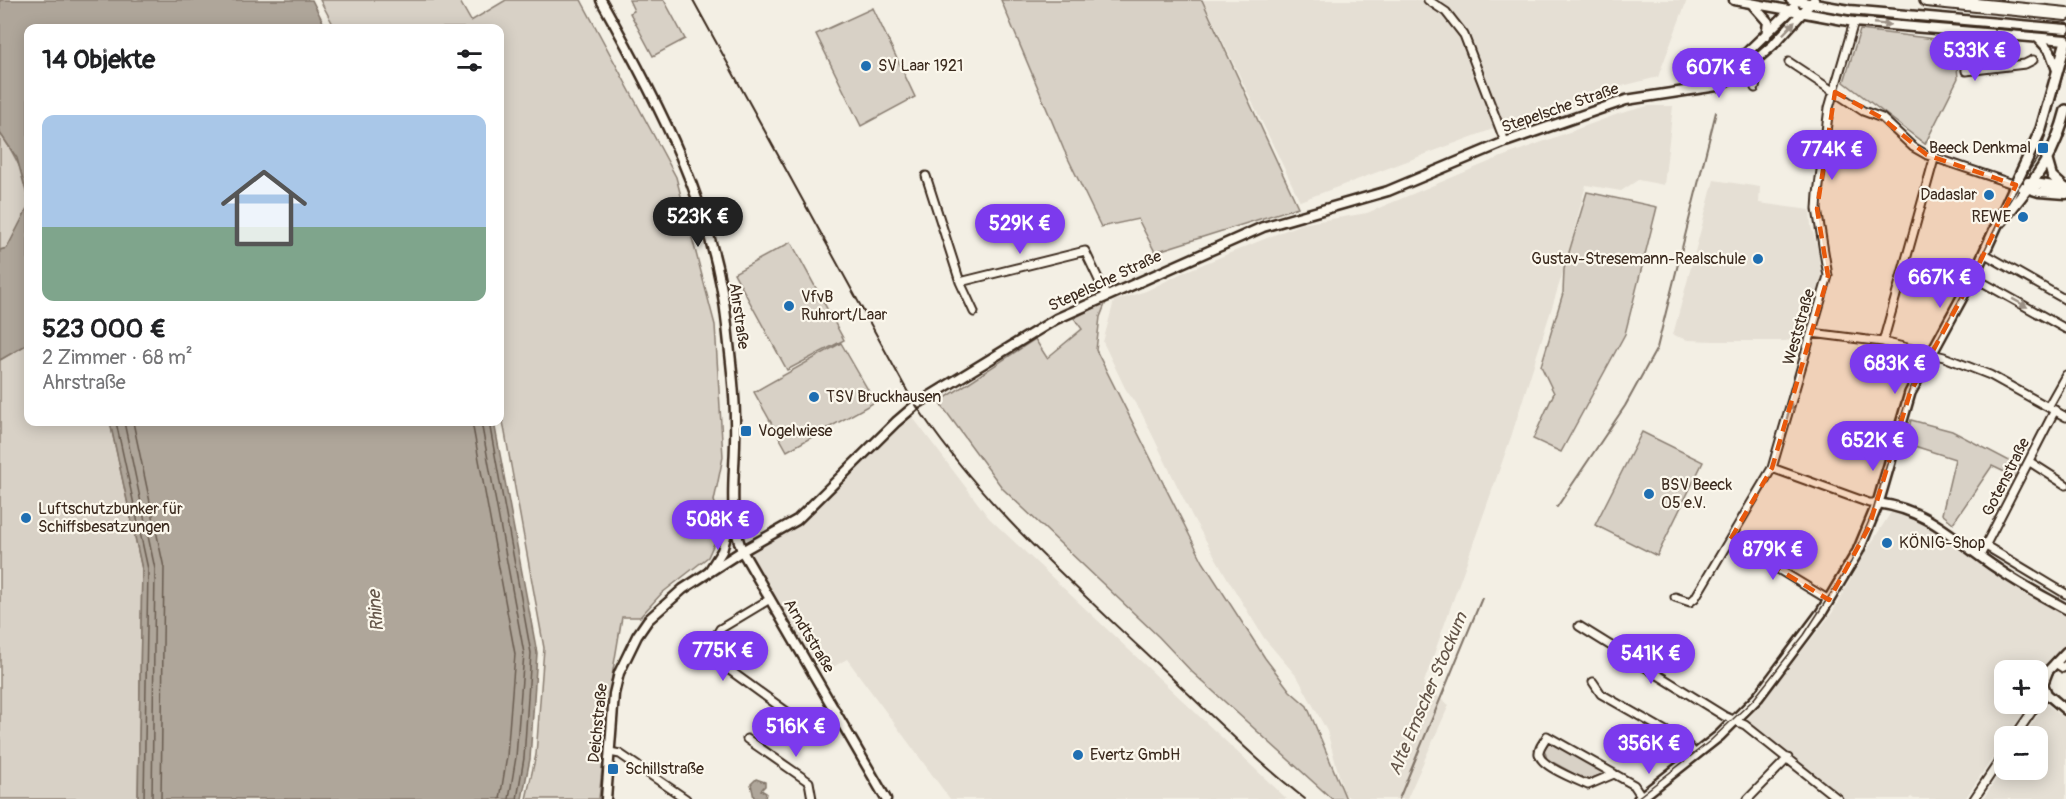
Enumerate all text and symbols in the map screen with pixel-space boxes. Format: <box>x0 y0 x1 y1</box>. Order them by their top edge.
one-way arrow <box>1872 19 1891 29</box>
one-way arrow <box>1782 21 1796 36</box>
pin: 533K € <box>1926 31 2024 82</box>
text: 533K € <box>1944 38 2006 63</box>
text: 14 Objekte <box>42 44 155 76</box>
icon: filters <box>453 44 486 77</box>
pin: 607K € <box>1670 48 1768 99</box>
text: 607K € <box>1686 55 1752 80</box>
place label: SV Laar 1921 <box>878 56 963 76</box>
marker: SV Laar 1921 <box>859 59 873 73</box>
street label: Stepelsche Straße <box>1499 79 1621 137</box>
pin: 774K € <box>1783 130 1881 181</box>
text: 774K € <box>1801 137 1863 162</box>
place label: Beeck Denkmal <box>1929 138 2031 158</box>
marker: Beeck Denkmal <box>2036 141 2050 155</box>
icon: home <box>210 154 318 262</box>
place label: Dadaslar <box>1920 185 1977 205</box>
marker: Dadaslar <box>1982 188 1996 202</box>
pin: 523K € <box>649 197 747 248</box>
text: 523K € <box>667 204 729 229</box>
pin: 529K € <box>971 204 1069 255</box>
place label: REWE <box>1971 207 2011 227</box>
marker: REWE <box>2016 210 2030 224</box>
text: 529K € <box>989 211 1051 236</box>
street label: Stepelsche Straße <box>1045 246 1165 316</box>
place label: Gustav-Stresemann-Realschule <box>1531 249 1746 269</box>
marker: Gustav-Stresemann-Realschule <box>1751 252 1765 266</box>
pin: 667K € <box>1891 258 1989 309</box>
text: 667K € <box>1908 265 1972 290</box>
street label: Ahrstraße <box>724 281 754 351</box>
street label: Weststraße <box>1779 286 1819 367</box>
place label: VfvB Ruhrort/Laar <box>801 287 888 325</box>
one-way arrow <box>2011 298 2028 308</box>
marker: VfvB Ruhrort/Laar <box>782 299 796 313</box>
text: 523 000 € <box>42 313 166 345</box>
pin: 683K € <box>1846 344 1944 395</box>
text: 2 Zimmer · 68 m² <box>42 345 193 370</box>
text: 683K € <box>1864 351 1926 376</box>
text: Ahrstraße <box>42 370 126 395</box>
place label: TSV Bruckhausen <box>826 387 941 407</box>
marker: TSV Bruckhausen <box>807 390 821 404</box>
one-way arrow <box>1785 402 1794 420</box>
place label: Vogelwiese <box>758 421 833 441</box>
pin: 652K € <box>1824 421 1922 472</box>
marker: Vogelwiese <box>739 424 753 438</box>
text: 652K € <box>1841 428 1905 453</box>
street label: Gotenstraße <box>1978 434 2034 520</box>
place label: BSV Beeck 05 e.V. <box>1661 475 1732 513</box>
marker: BSV Beeck 05 e.V. <box>1642 487 1656 501</box>
place label: Luftschutzbunker für Schiffsbesatzungen <box>38 499 183 537</box>
pin: 508K € <box>669 500 767 551</box>
text: 508K € <box>686 507 750 532</box>
marker: Luftschutzbunker für Schiffsbesatzungen <box>19 511 33 525</box>
pin: 879K € <box>1724 530 1822 581</box>
place label: KÖNIG-Shop <box>1899 533 1985 553</box>
marker: KÖNIG-Shop <box>1880 536 1894 550</box>
text: 879K € <box>1743 537 1803 562</box>
water label: Rhine <box>363 587 389 632</box>
street label: Arndtstraße <box>779 595 839 677</box>
water label: Alte Emscher Stockum <box>1383 608 1473 779</box>
pin: 775K € <box>674 631 772 682</box>
pin: 541K € <box>1602 634 1700 685</box>
text: 775K € <box>692 638 754 663</box>
text: 541K € <box>1621 641 1681 666</box>
map controls <box>1994 660 2048 780</box>
button: + <box>1994 660 2048 714</box>
street label: Deichstraße <box>584 682 612 764</box>
pin: 516K € <box>747 707 845 758</box>
text: 516K € <box>766 714 826 739</box>
pin: 356K € <box>1600 724 1698 775</box>
button: − <box>1994 726 2048 780</box>
text: 356K € <box>1617 731 1681 756</box>
place label: Evertz GmbH <box>1090 745 1180 765</box>
marker: Evertz GmbH <box>1071 748 1085 762</box>
place label: Schillstraße <box>625 759 704 779</box>
marker: Schillstraße <box>606 762 620 776</box>

